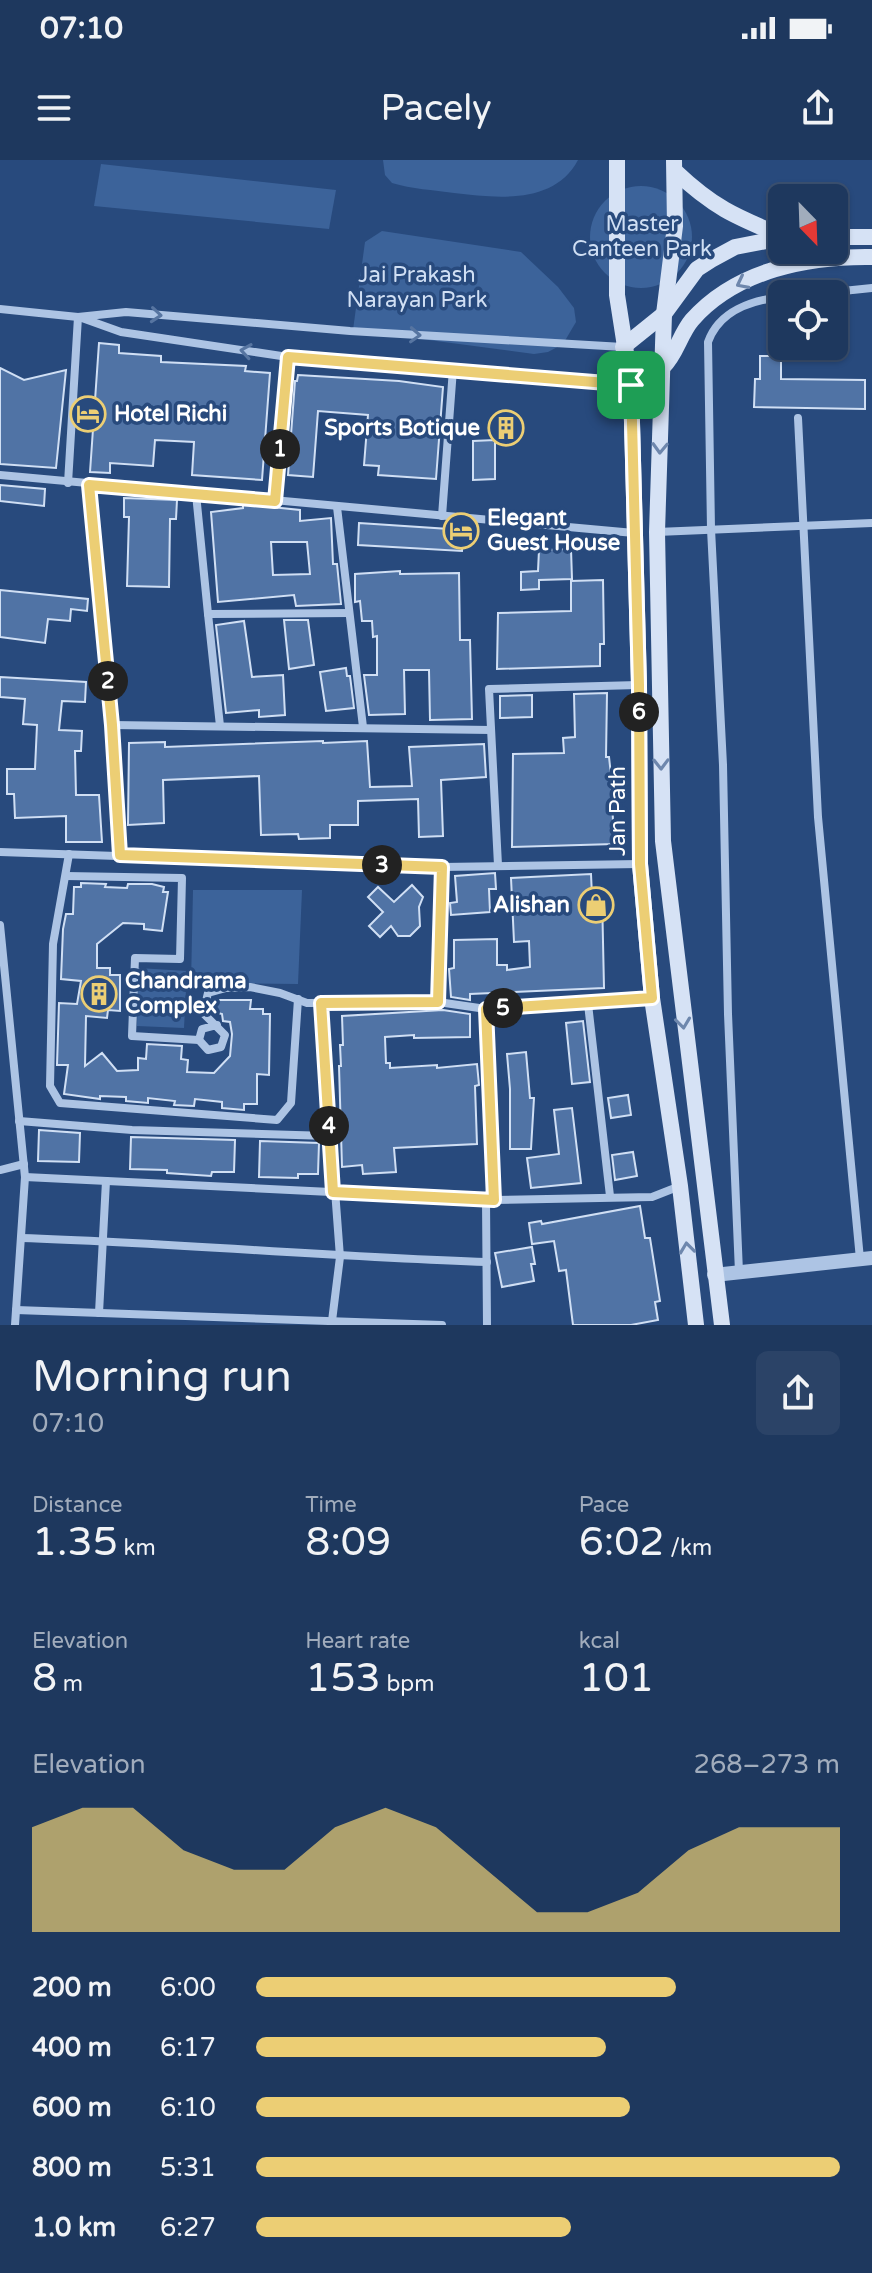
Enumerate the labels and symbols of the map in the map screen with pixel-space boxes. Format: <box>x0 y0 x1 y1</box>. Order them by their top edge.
north arrow <box>768 184 848 264</box>
park label: Master Canteen Park <box>572 211 712 262</box>
park label: Jai Prakash Narayan Park <box>347 262 487 313</box>
one-way arrow <box>735 273 750 288</box>
one-way arrow <box>149 307 162 324</box>
one-way arrow <box>409 326 422 343</box>
one-way arrow <box>239 343 253 360</box>
pin <box>597 351 665 419</box>
hotel icon: Hotel Richi <box>69 395 107 433</box>
place label: Hotel Richi <box>114 401 227 427</box>
building icon: Sports Botique <box>487 409 525 447</box>
place label: Sports Botique <box>324 415 480 441</box>
pin: 1 <box>260 429 300 469</box>
one-way arrow <box>651 442 668 455</box>
place label: Elegant Guest House <box>487 505 620 556</box>
hotel icon: Elegant Guest House <box>442 512 480 550</box>
pin: 2 <box>88 661 128 701</box>
pin: 6 <box>619 692 659 732</box>
one-way arrow <box>653 758 670 771</box>
street label: Jan Path <box>605 766 631 856</box>
pin: 3 <box>362 845 402 885</box>
shop icon: Alishan <box>577 886 615 924</box>
place label: Alishan <box>493 892 570 918</box>
place label: Chandrama Complex <box>125 968 247 1019</box>
building icon: Chandrama Complex <box>80 975 118 1013</box>
pin: 5 <box>483 988 523 1028</box>
one-way arrow <box>674 1016 691 1030</box>
pin: 4 <box>309 1106 349 1146</box>
one-way arrow <box>678 1241 695 1254</box>

